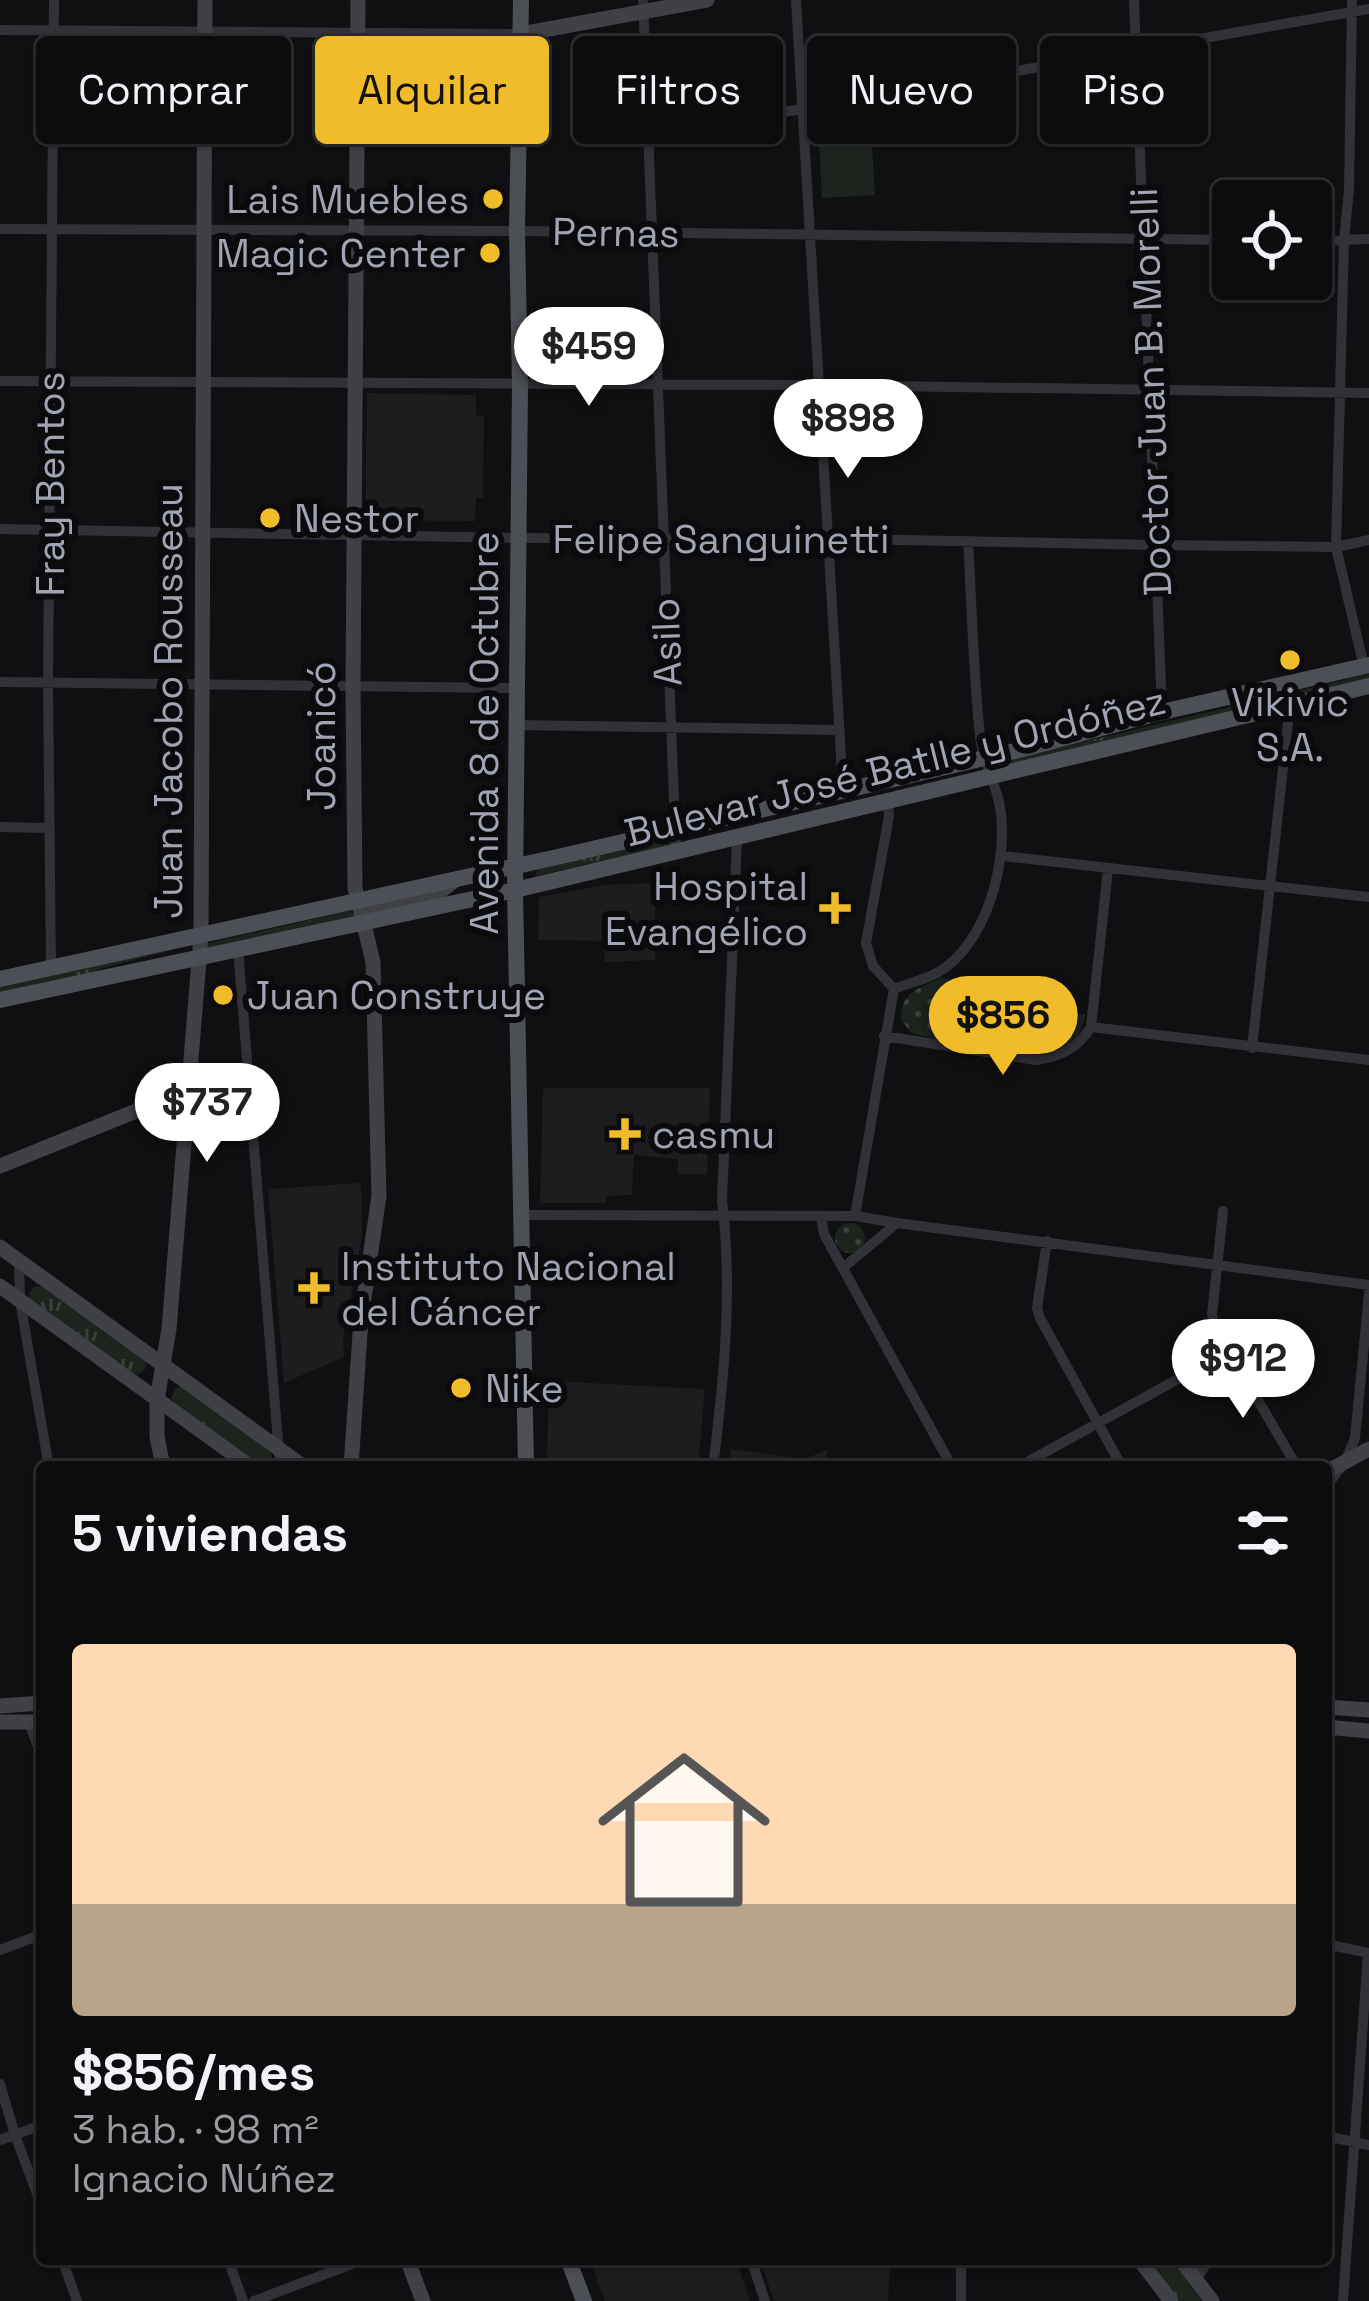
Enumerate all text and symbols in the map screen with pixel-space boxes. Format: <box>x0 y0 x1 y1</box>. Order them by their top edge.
chip: Comprar <box>36 36 291 144</box>
chip: Alquilar <box>315 36 549 144</box>
chip: Filtros <box>573 36 783 144</box>
chip: Nuevo <box>807 36 1016 144</box>
chip: Piso <box>1040 36 1208 144</box>
place label: Lais Muebles <box>226 175 469 224</box>
map controls <box>1212 180 1332 300</box>
button: locate <box>1212 180 1332 300</box>
marker: Lais Muebles <box>480 186 506 212</box>
street label: Doctor Juan B. Morelli <box>1119 187 1182 597</box>
street label: Pernas <box>552 207 680 258</box>
place label: Magic Center <box>216 229 466 278</box>
marker: Magic Center <box>477 240 503 266</box>
pin: $459 <box>518 307 660 409</box>
text: $459 <box>541 321 637 370</box>
street label: Fray Bentos <box>26 371 75 597</box>
pin: $898 <box>777 379 919 481</box>
text: $898 <box>801 393 895 442</box>
street label: Juan Jacobo Rousseau <box>144 483 193 919</box>
place label: Nestor <box>294 494 419 543</box>
marker: Nestor <box>257 505 283 531</box>
street label: Felipe Sanguinetti <box>553 515 889 564</box>
street label: Avenida 8 de Octubre <box>460 531 509 935</box>
street label: Asilo <box>640 597 693 687</box>
marker: Vikivic S.A. <box>1277 647 1303 673</box>
street label: Joanicó <box>297 661 346 811</box>
street label: Bulevar José Batlle y Ordóñez <box>619 675 1171 858</box>
place label: Vikivic S.A. <box>1231 678 1349 772</box>
place label: Hospital Evangélico <box>605 862 808 956</box>
marker: Hospital Evangélico <box>819 892 851 924</box>
place label: Juan Construye <box>247 971 546 1020</box>
pin: $856 <box>932 976 1074 1078</box>
marker: Juan Construye <box>210 982 236 1008</box>
text: $856 <box>956 990 1050 1039</box>
pin: $737 <box>136 1063 278 1165</box>
text: $737 <box>162 1077 252 1126</box>
place label: casmu <box>652 1110 775 1159</box>
marker: casmu <box>609 1118 641 1150</box>
place label: Instituto Nacional del Cáncer <box>341 1242 676 1336</box>
marker: Instituto Nacional del Cáncer <box>298 1272 330 1304</box>
pin: $912 <box>1172 1319 1314 1421</box>
text: $912 <box>1199 1333 1287 1382</box>
place label: Nike <box>485 1364 564 1413</box>
marker: Nike <box>448 1375 474 1401</box>
icon: filters <box>1230 1500 1296 1566</box>
text: 5 viviendas <box>72 1501 348 1566</box>
icon: home <box>576 1722 792 1938</box>
text: $856/mes <box>72 2040 315 2105</box>
text: 3 hab. · 98 m² <box>72 2105 319 2154</box>
text: Ignacio Núñez <box>72 2154 336 2203</box>

